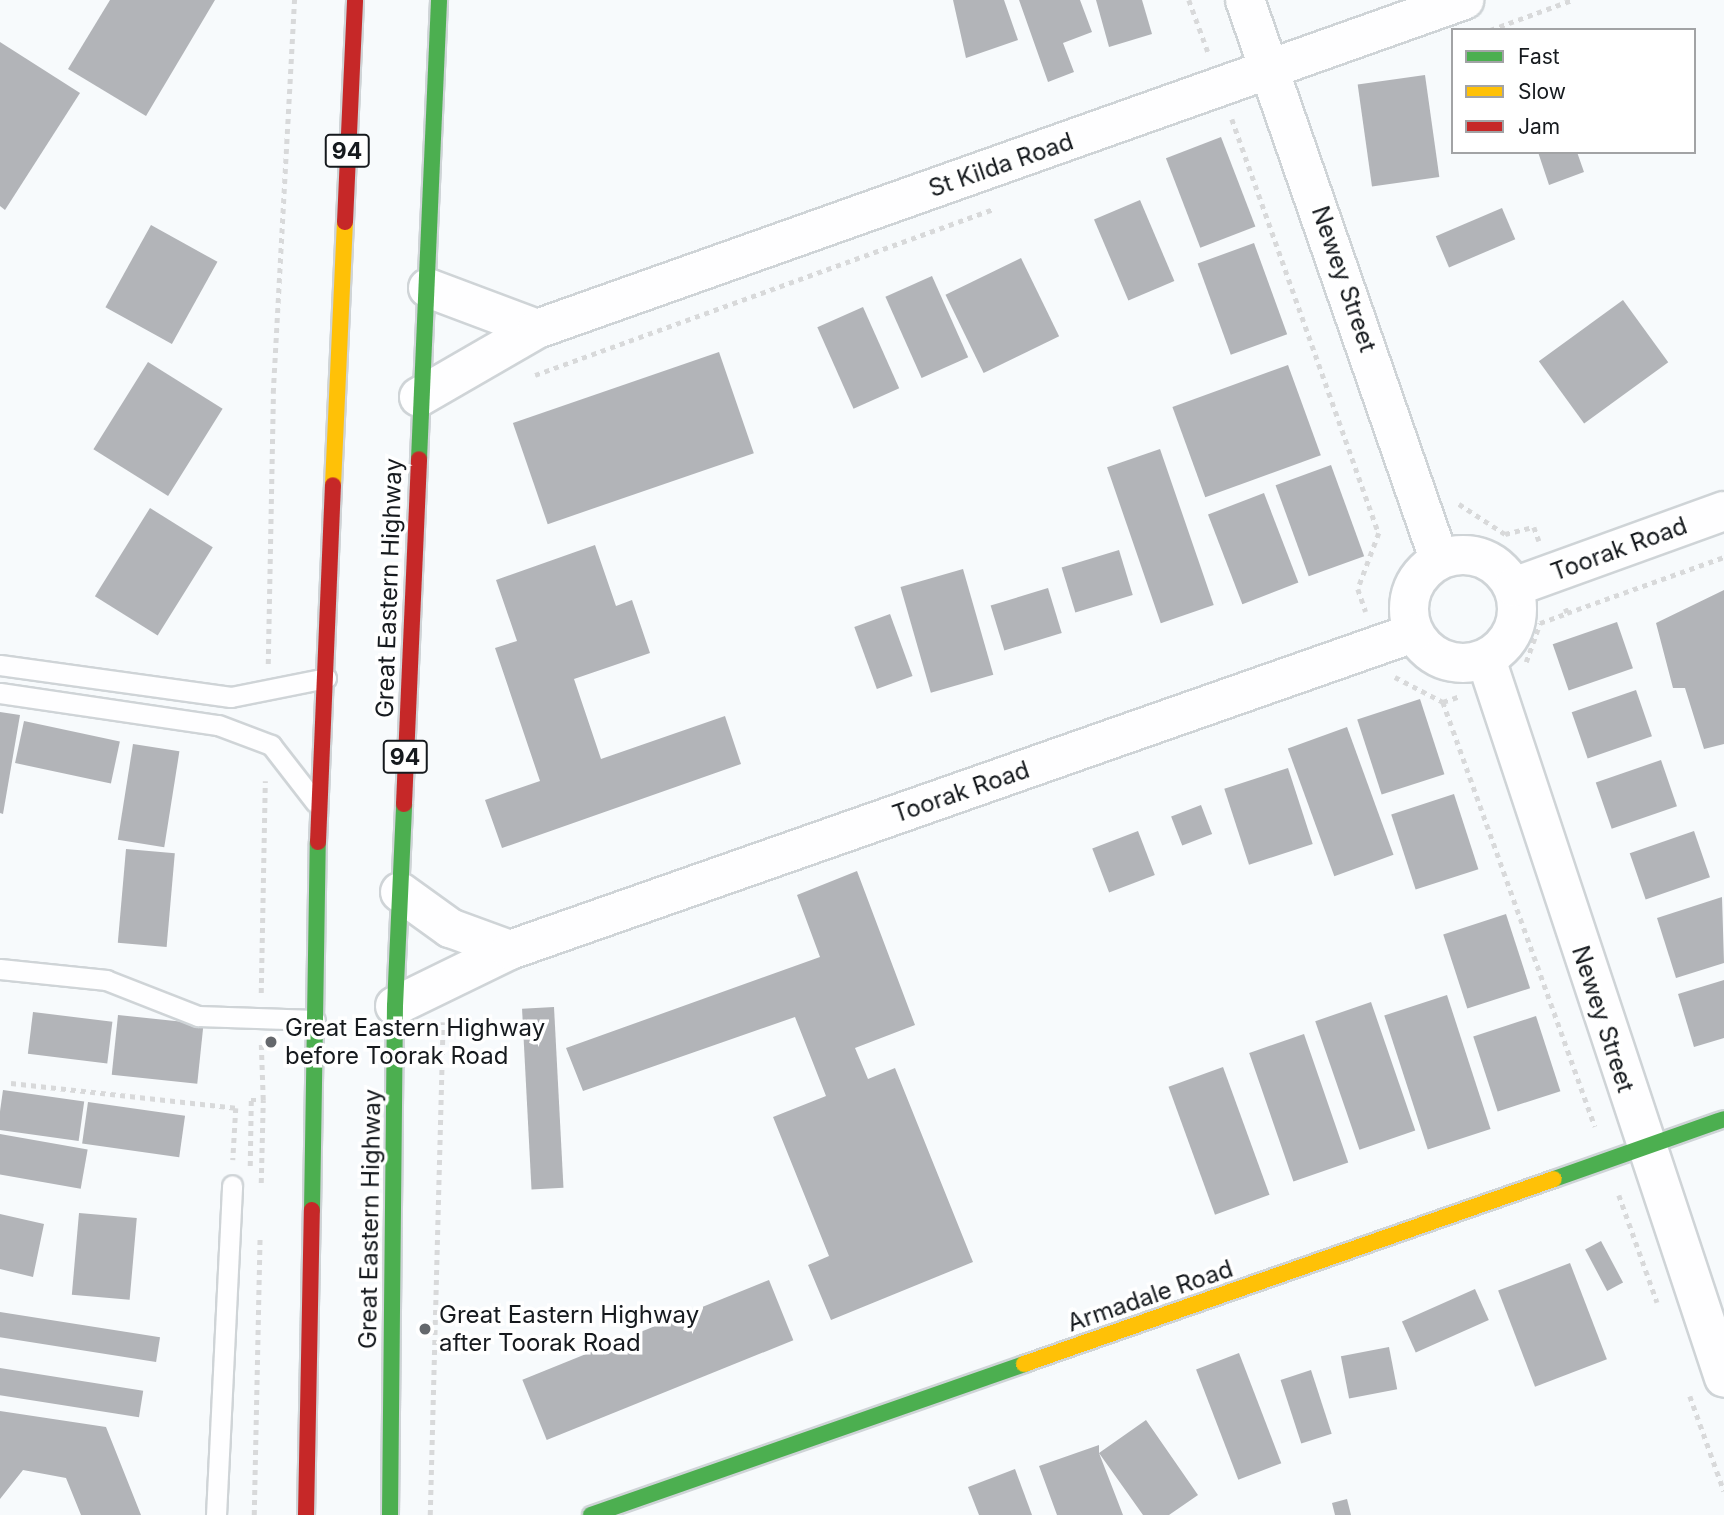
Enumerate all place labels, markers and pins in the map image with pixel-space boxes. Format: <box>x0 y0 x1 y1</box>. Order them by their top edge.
place label: Great Eastern Highway before Toorak Road <box>285 1014 545 1070</box>
marker: Great Eastern Highway before Toorak Road <box>263 1034 279 1050</box>
place label: Great Eastern Highway after Toorak Road <box>439 1301 699 1357</box>
marker: Great Eastern Highway after Toorak Road <box>417 1321 433 1337</box>

